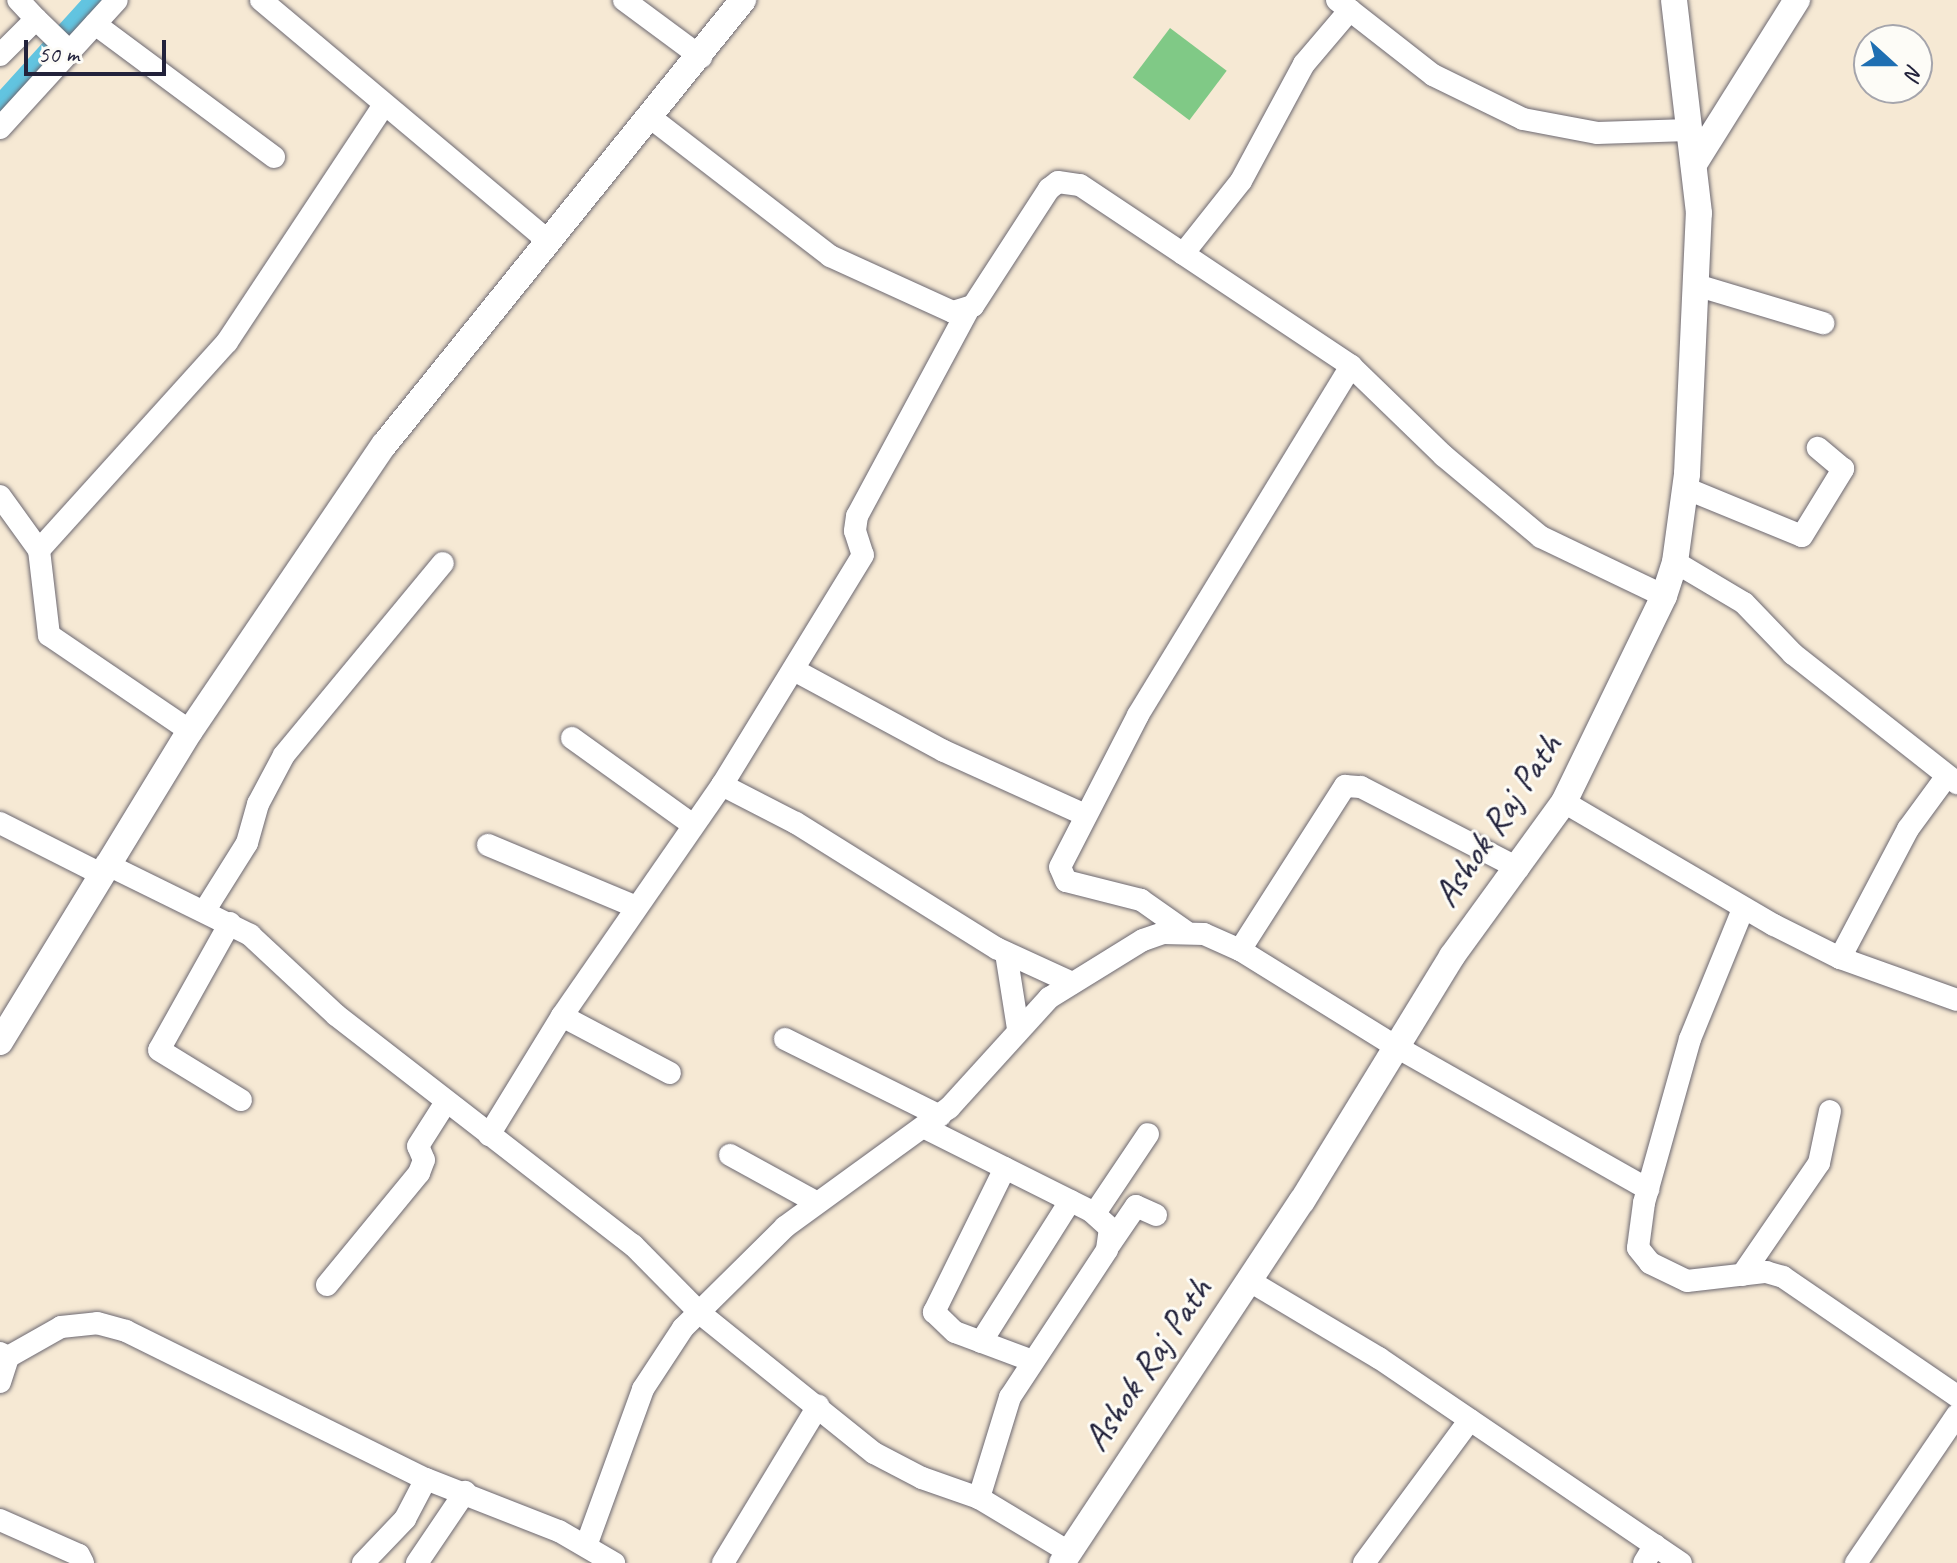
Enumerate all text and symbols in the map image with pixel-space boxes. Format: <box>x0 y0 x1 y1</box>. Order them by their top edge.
scale bar <box>28 24 170 74</box>
north arrow <box>1853 24 1933 104</box>
text: 50 m <box>38 39 79 69</box>
text: N <box>1898 61 1929 83</box>
street label: Ashok Raj Path <box>1422 724 1572 916</box>
street label: Ashok Raj Path <box>1072 1268 1222 1460</box>

